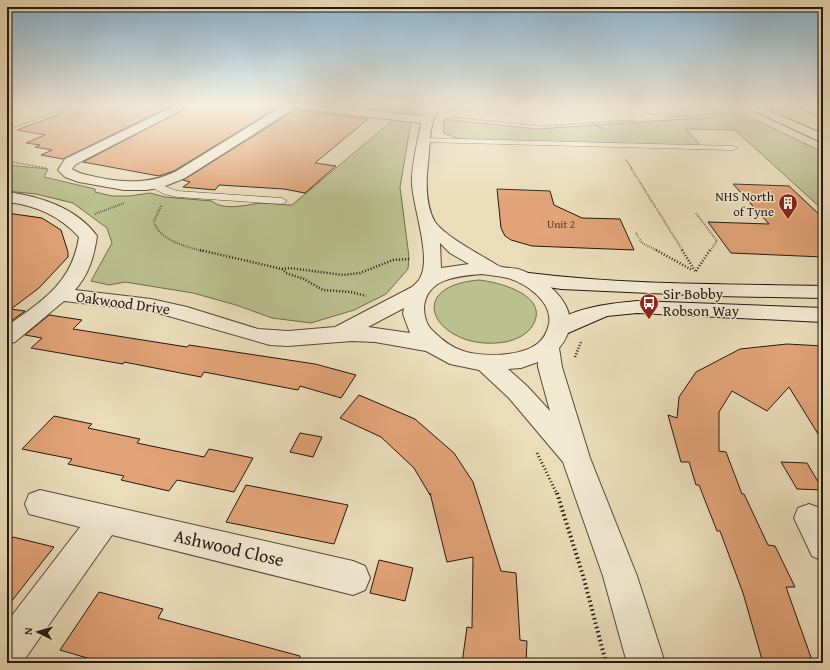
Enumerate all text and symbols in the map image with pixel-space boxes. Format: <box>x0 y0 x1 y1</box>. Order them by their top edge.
place label: NHS North of Tyne <box>715 187 775 221</box>
building icon: NHS North of Tyne <box>777 192 799 220</box>
house number: Unit 2 <box>547 216 575 232</box>
place label: Sir Bobby Robson Way <box>663 283 740 321</box>
street label: Oakwood Drive <box>75 286 171 319</box>
bus stop icon: Sir Bobby Robson Way <box>638 292 660 320</box>
street label: Ashwood Close <box>171 522 287 573</box>
north arrow <box>18 612 58 652</box>
text: N <box>20 626 36 635</box>

